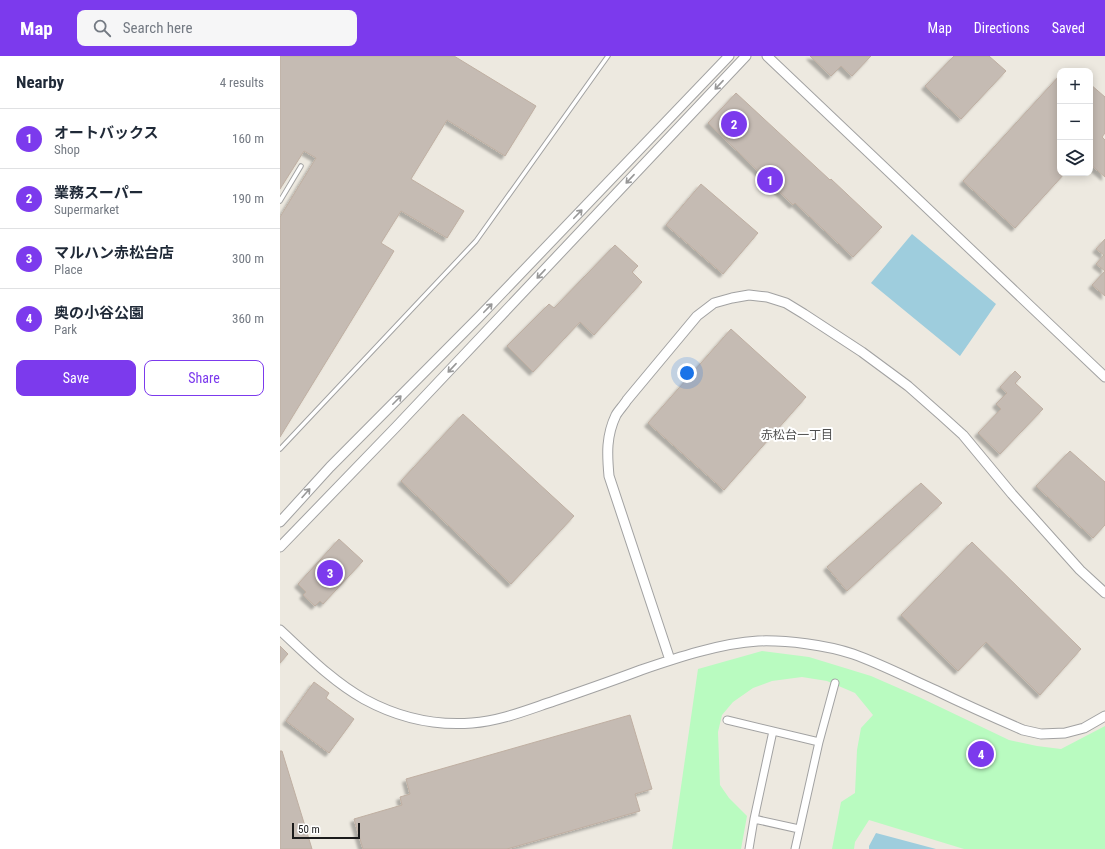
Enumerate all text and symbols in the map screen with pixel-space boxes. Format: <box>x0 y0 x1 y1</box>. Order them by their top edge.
search box <box>77 10 357 46</box>
text: Map <box>20 17 53 40</box>
icon: search <box>91 17 113 39</box>
text: Search here <box>123 19 193 37</box>
text: Map <box>928 20 952 36</box>
text: Directions <box>974 20 1030 36</box>
text: Saved <box>1052 20 1085 36</box>
map controls <box>1057 68 1093 176</box>
button: + <box>1057 68 1093 104</box>
text: Nearby <box>16 72 64 92</box>
text: 4 results <box>220 75 264 90</box>
one-way arrow <box>715 79 724 90</box>
button: − <box>1057 104 1093 140</box>
pin: 2 <box>721 109 747 139</box>
text: オートバックス <box>54 124 159 142</box>
text: 1 <box>26 131 32 146</box>
text: 160 m <box>232 131 264 146</box>
button: layers <box>1057 140 1093 176</box>
text: Shop <box>54 142 80 157</box>
pin: 1 <box>757 165 783 195</box>
one-way arrow <box>625 174 635 184</box>
text: 業務スーパー <box>54 184 144 202</box>
text: 2 <box>26 191 32 206</box>
text: 190 m <box>232 191 264 206</box>
text: Supermarket <box>54 202 119 217</box>
one-way arrow <box>573 209 583 219</box>
text: マルハン赤松台店 <box>54 244 174 262</box>
text: 3 <box>26 251 32 266</box>
text: 300 m <box>232 251 264 266</box>
text: Place <box>54 262 83 277</box>
one-way arrow <box>536 269 546 279</box>
one-way arrow <box>483 303 493 313</box>
text: 奥の小谷公園 <box>54 304 144 322</box>
text: 4 <box>26 311 32 326</box>
text: 360 m <box>232 311 264 326</box>
text: Park <box>54 322 77 337</box>
button: Save <box>16 360 136 396</box>
button: Share <box>144 360 264 396</box>
one-way arrow <box>447 363 456 373</box>
your location <box>677 363 697 383</box>
one-way arrow <box>392 395 402 405</box>
district label: 赤松台一丁目 <box>761 428 833 442</box>
one-way arrow <box>302 488 311 499</box>
pin: 3 <box>317 558 343 588</box>
pin: 4 <box>968 739 994 769</box>
scale bar <box>292 821 360 840</box>
text: 50 m <box>298 823 320 836</box>

